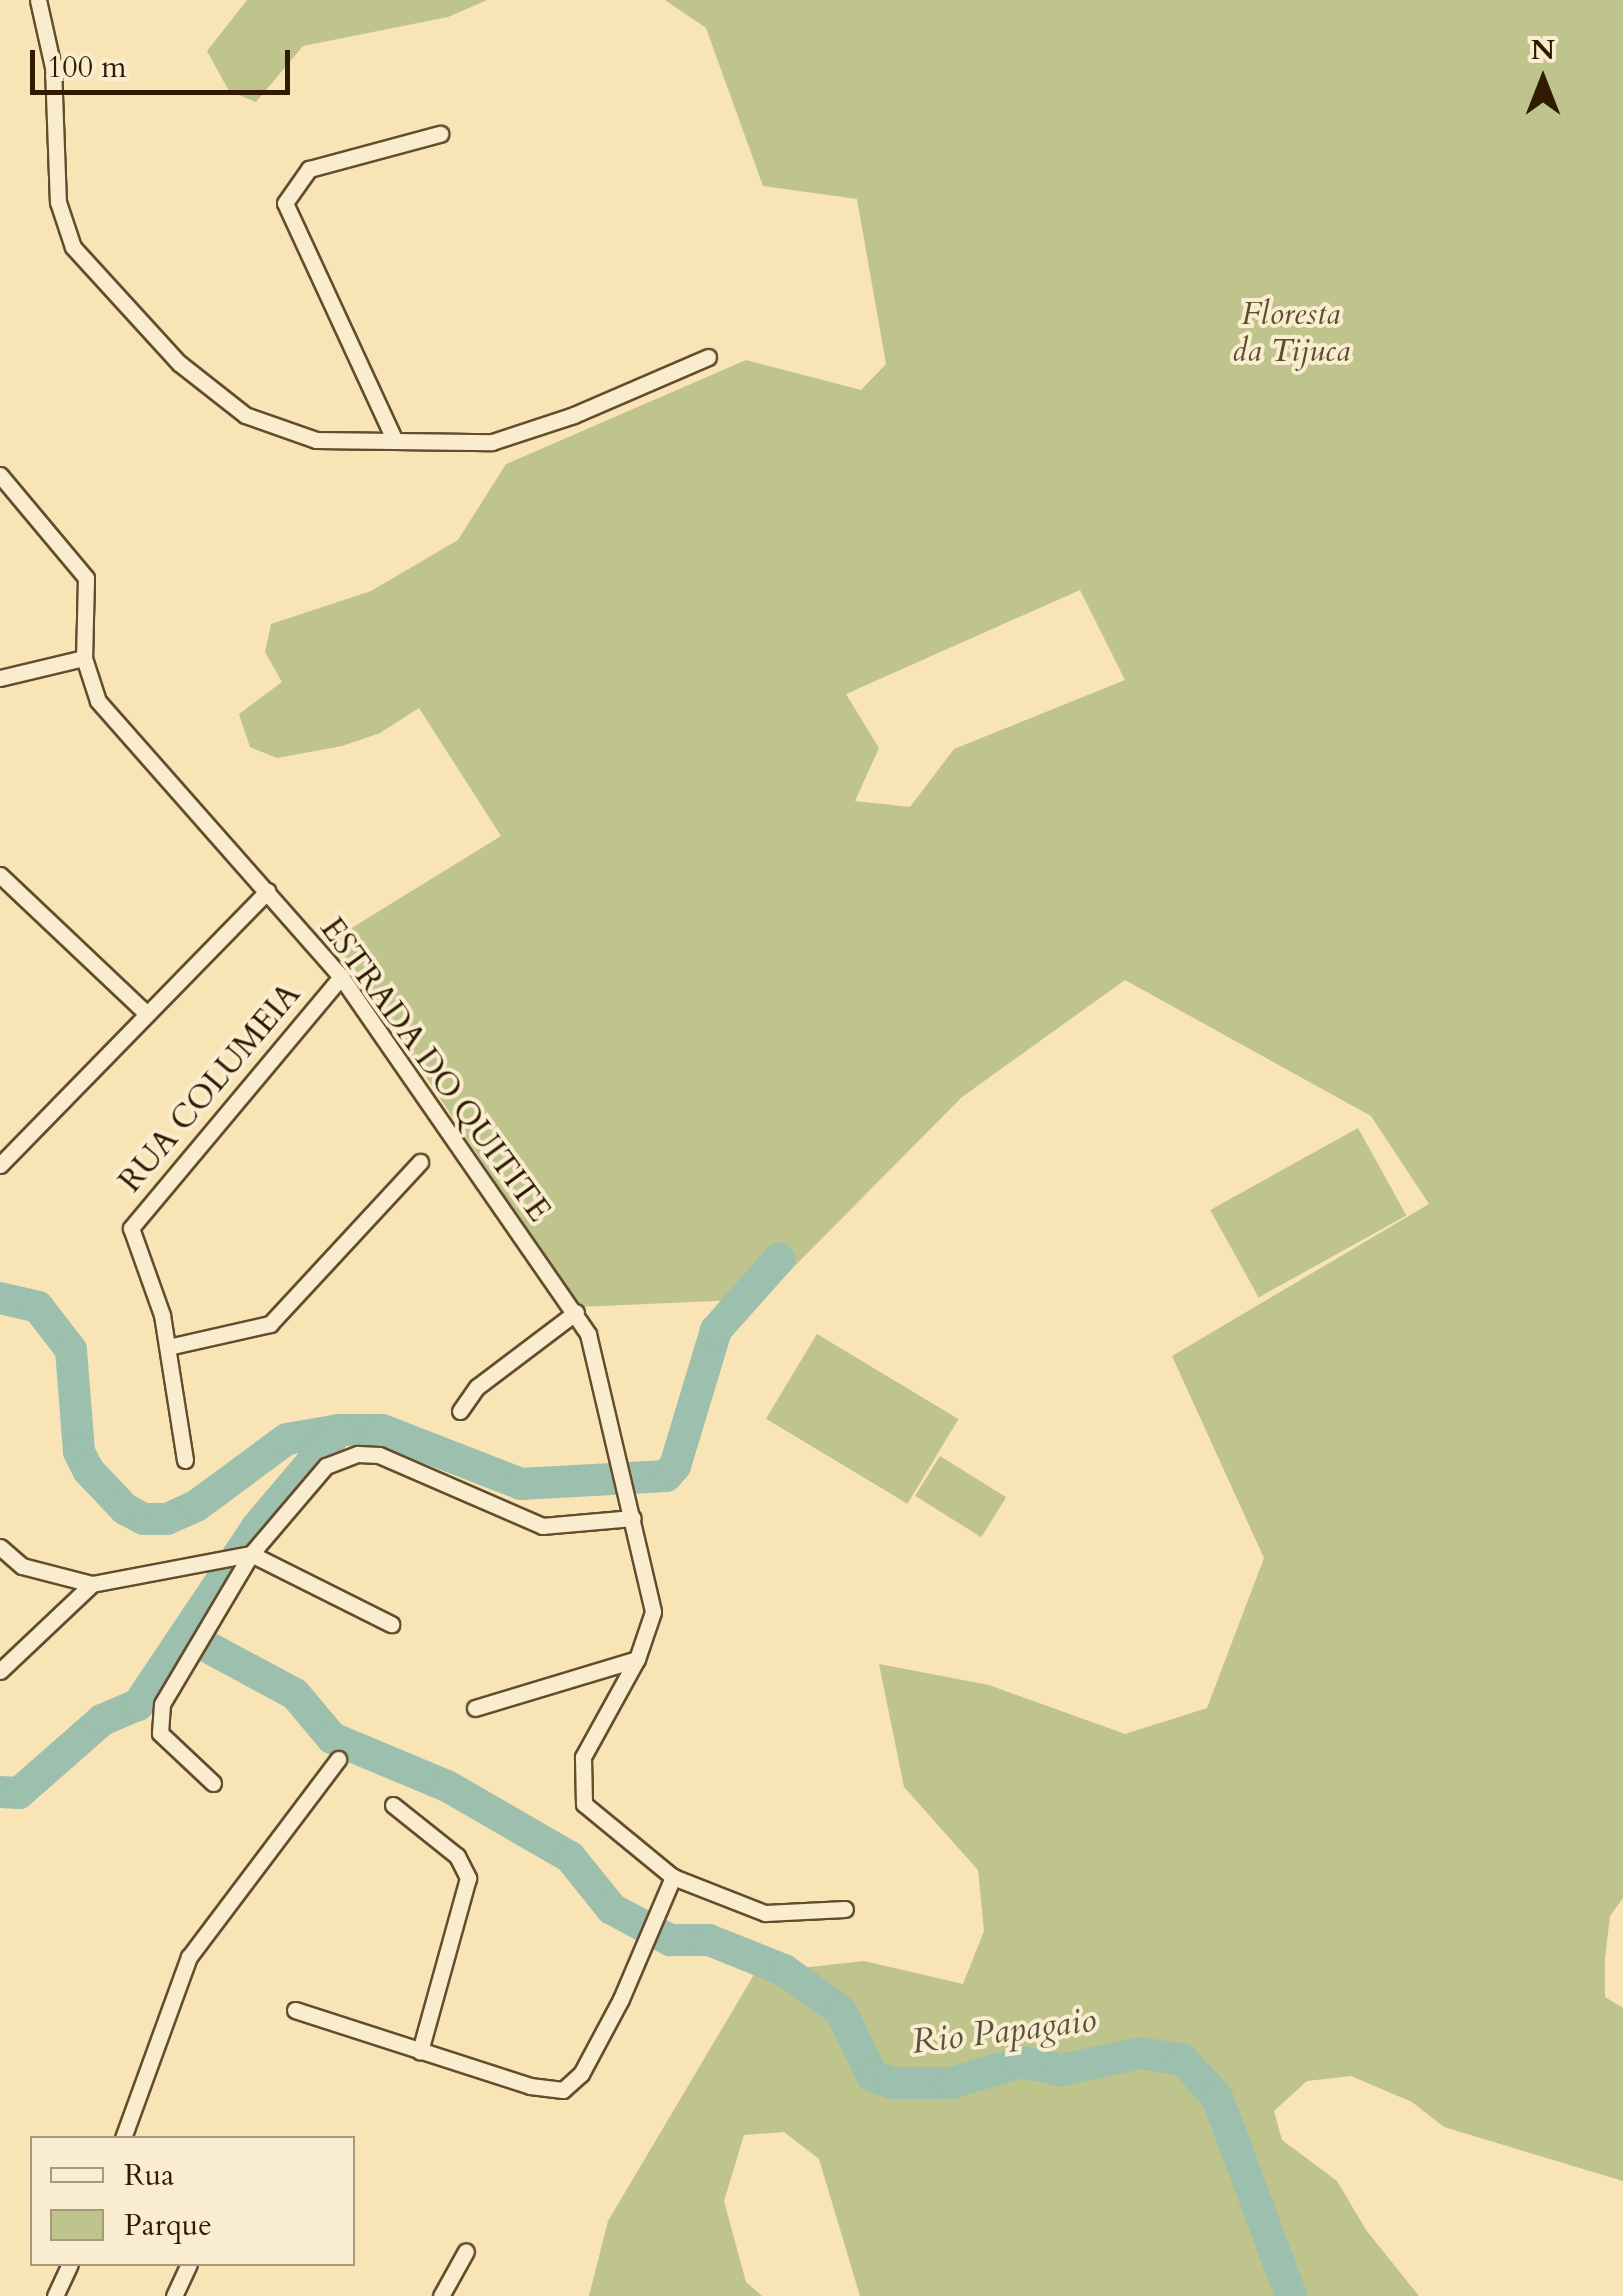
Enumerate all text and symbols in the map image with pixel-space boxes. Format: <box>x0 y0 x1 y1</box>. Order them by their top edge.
scale bar <box>35 30 295 92</box>
north arrow <box>1493 30 1593 130</box>
text: N <box>1531 31 1555 69</box>
text: 100 m <box>47 47 127 88</box>
park label: Floresta da Tijuca <box>1232 296 1350 371</box>
street label: ESTRADA DO QUITITE <box>312 911 558 1229</box>
street label: RUA COLUMEIA <box>111 976 309 1200</box>
water label: Rio Papagaio <box>909 1999 1099 2063</box>
legend <box>30 2136 355 2266</box>
text: Rua <box>124 2155 174 2196</box>
text: Parque <box>124 2205 212 2246</box>

